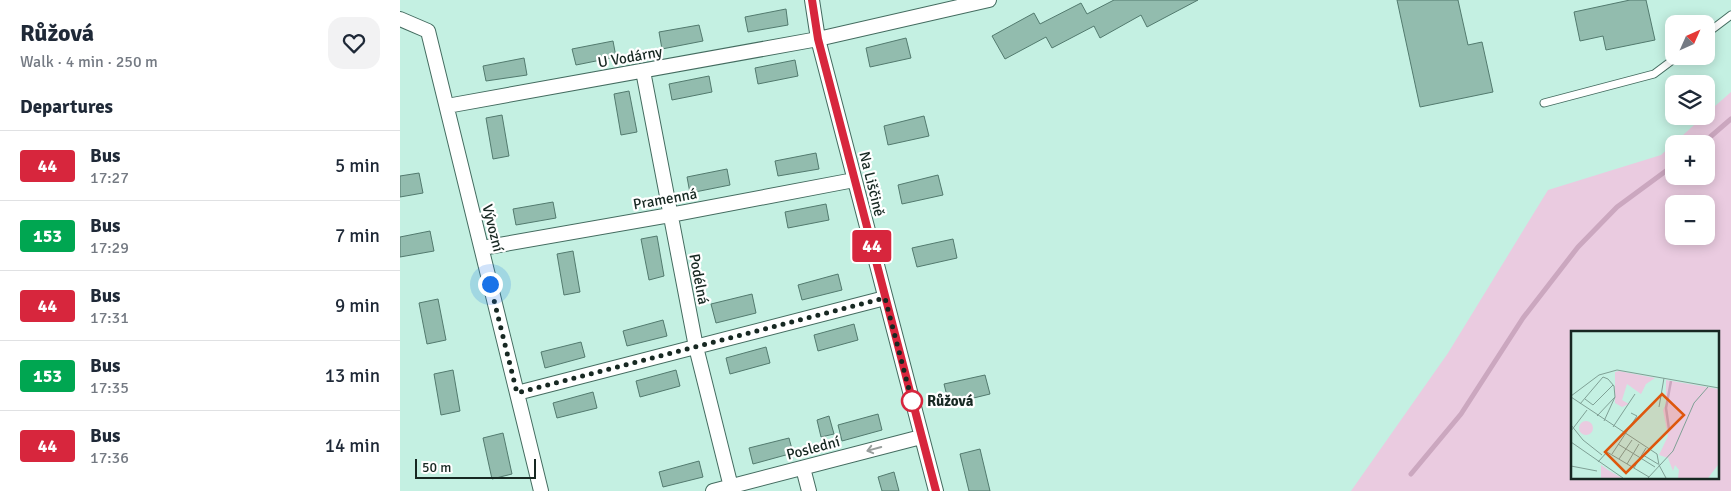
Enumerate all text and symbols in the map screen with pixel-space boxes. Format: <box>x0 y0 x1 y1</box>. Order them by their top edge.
north arrow <box>1665 15 1715 65</box>
map controls <box>1665 15 1715 245</box>
button: heart <box>328 17 380 69</box>
text: Růžová <box>20 18 94 48</box>
street label: U Vodárny <box>596 42 664 72</box>
text: Walk · 4 min · 250 m <box>20 52 158 72</box>
button: layers <box>1665 75 1715 125</box>
text: Departures <box>20 95 113 119</box>
button: + <box>1665 135 1715 185</box>
text: Bus <box>90 144 121 168</box>
street label: Na Liščině <box>855 150 889 218</box>
text: 5 min <box>335 154 380 178</box>
text: 44 <box>38 155 57 177</box>
text: 17:27 <box>90 168 129 188</box>
street label: Pramenná <box>632 185 698 213</box>
button: − <box>1665 195 1715 245</box>
street label: Vývozní <box>478 202 508 254</box>
text: Bus <box>90 214 121 238</box>
text: 7 min <box>335 224 380 248</box>
text: 153 <box>33 225 62 247</box>
line badge: 44 <box>850 230 894 262</box>
text: 44 <box>862 235 882 257</box>
text: 17:29 <box>90 238 129 258</box>
street label: Podélná <box>685 252 713 306</box>
your location <box>478 272 503 297</box>
text: Bus <box>90 284 121 308</box>
text: 9 min <box>335 294 380 318</box>
text: 44 <box>38 295 57 317</box>
text: 17:31 <box>90 308 129 328</box>
inset map <box>1571 331 1718 478</box>
text: Bus <box>90 354 121 378</box>
text: 13 min <box>325 364 380 388</box>
text: 153 <box>33 365 62 387</box>
text: 17:35 <box>90 378 129 398</box>
marker: Růžová <box>901 390 923 412</box>
place label: Růžová <box>927 392 974 410</box>
text: Bus <box>90 424 121 448</box>
street label: Poslední <box>784 432 842 464</box>
text: 14 min <box>325 434 380 458</box>
text: 44 <box>38 435 57 457</box>
one-way arrow <box>866 445 882 454</box>
text: 17:36 <box>90 448 129 468</box>
scale bar <box>415 456 536 479</box>
text: 50 m <box>422 459 451 476</box>

